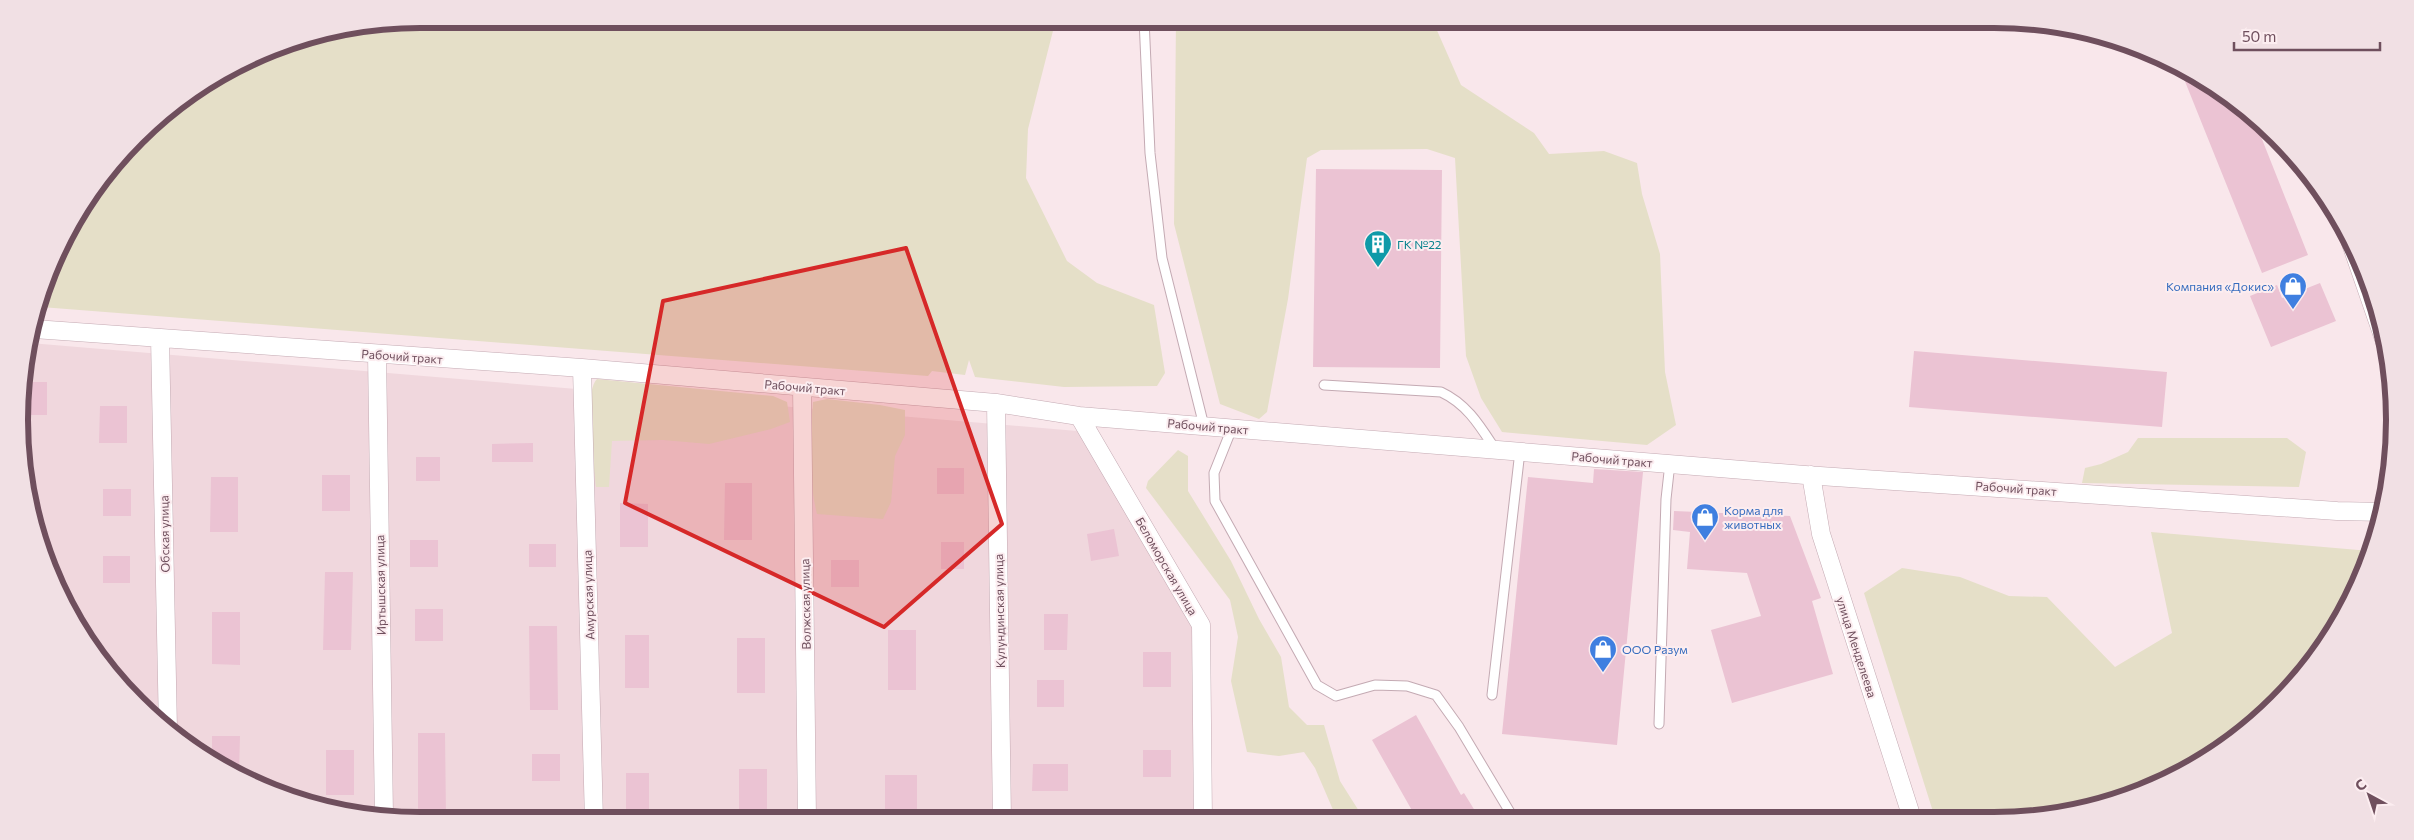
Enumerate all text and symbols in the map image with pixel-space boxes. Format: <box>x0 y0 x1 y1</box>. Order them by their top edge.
scale bar <box>2234 20 2380 52</box>
text: 50 m <box>2242 27 2276 45</box>
building icon: ГК №22 <box>1363 229 1393 268</box>
place label: ГК №22 <box>1397 237 1442 251</box>
shop icon: Компания «Докис» <box>2278 271 2308 310</box>
place label: Компания «Докис» <box>2166 279 2274 293</box>
street label: Рабочий тракт <box>361 346 444 366</box>
street label: Рабочий тракт <box>764 376 847 398</box>
street label: Рабочий тракт <box>1167 415 1250 437</box>
street label: Рабочий тракт <box>1571 448 1654 470</box>
street label: Рабочий тракт <box>1975 478 2058 498</box>
street label: Обская улица <box>156 495 172 573</box>
shop icon: Корма для животных <box>1690 502 1720 541</box>
place label: Корма для животных <box>1724 503 1783 531</box>
street label: Беломорская улица <box>1133 515 1201 617</box>
street label: Иртышская улица <box>372 535 388 635</box>
street label: Амурская улица <box>579 550 597 640</box>
street label: Кулундинская улица <box>991 554 1007 668</box>
street label: Волжская улица <box>797 558 813 650</box>
street label: улица Менделеева <box>1834 595 1880 699</box>
shop icon: ООО Разум <box>1588 634 1618 673</box>
place label: ООО Разум <box>1622 642 1688 656</box>
north arrow <box>2344 770 2394 820</box>
text: С <box>2351 775 2369 794</box>

